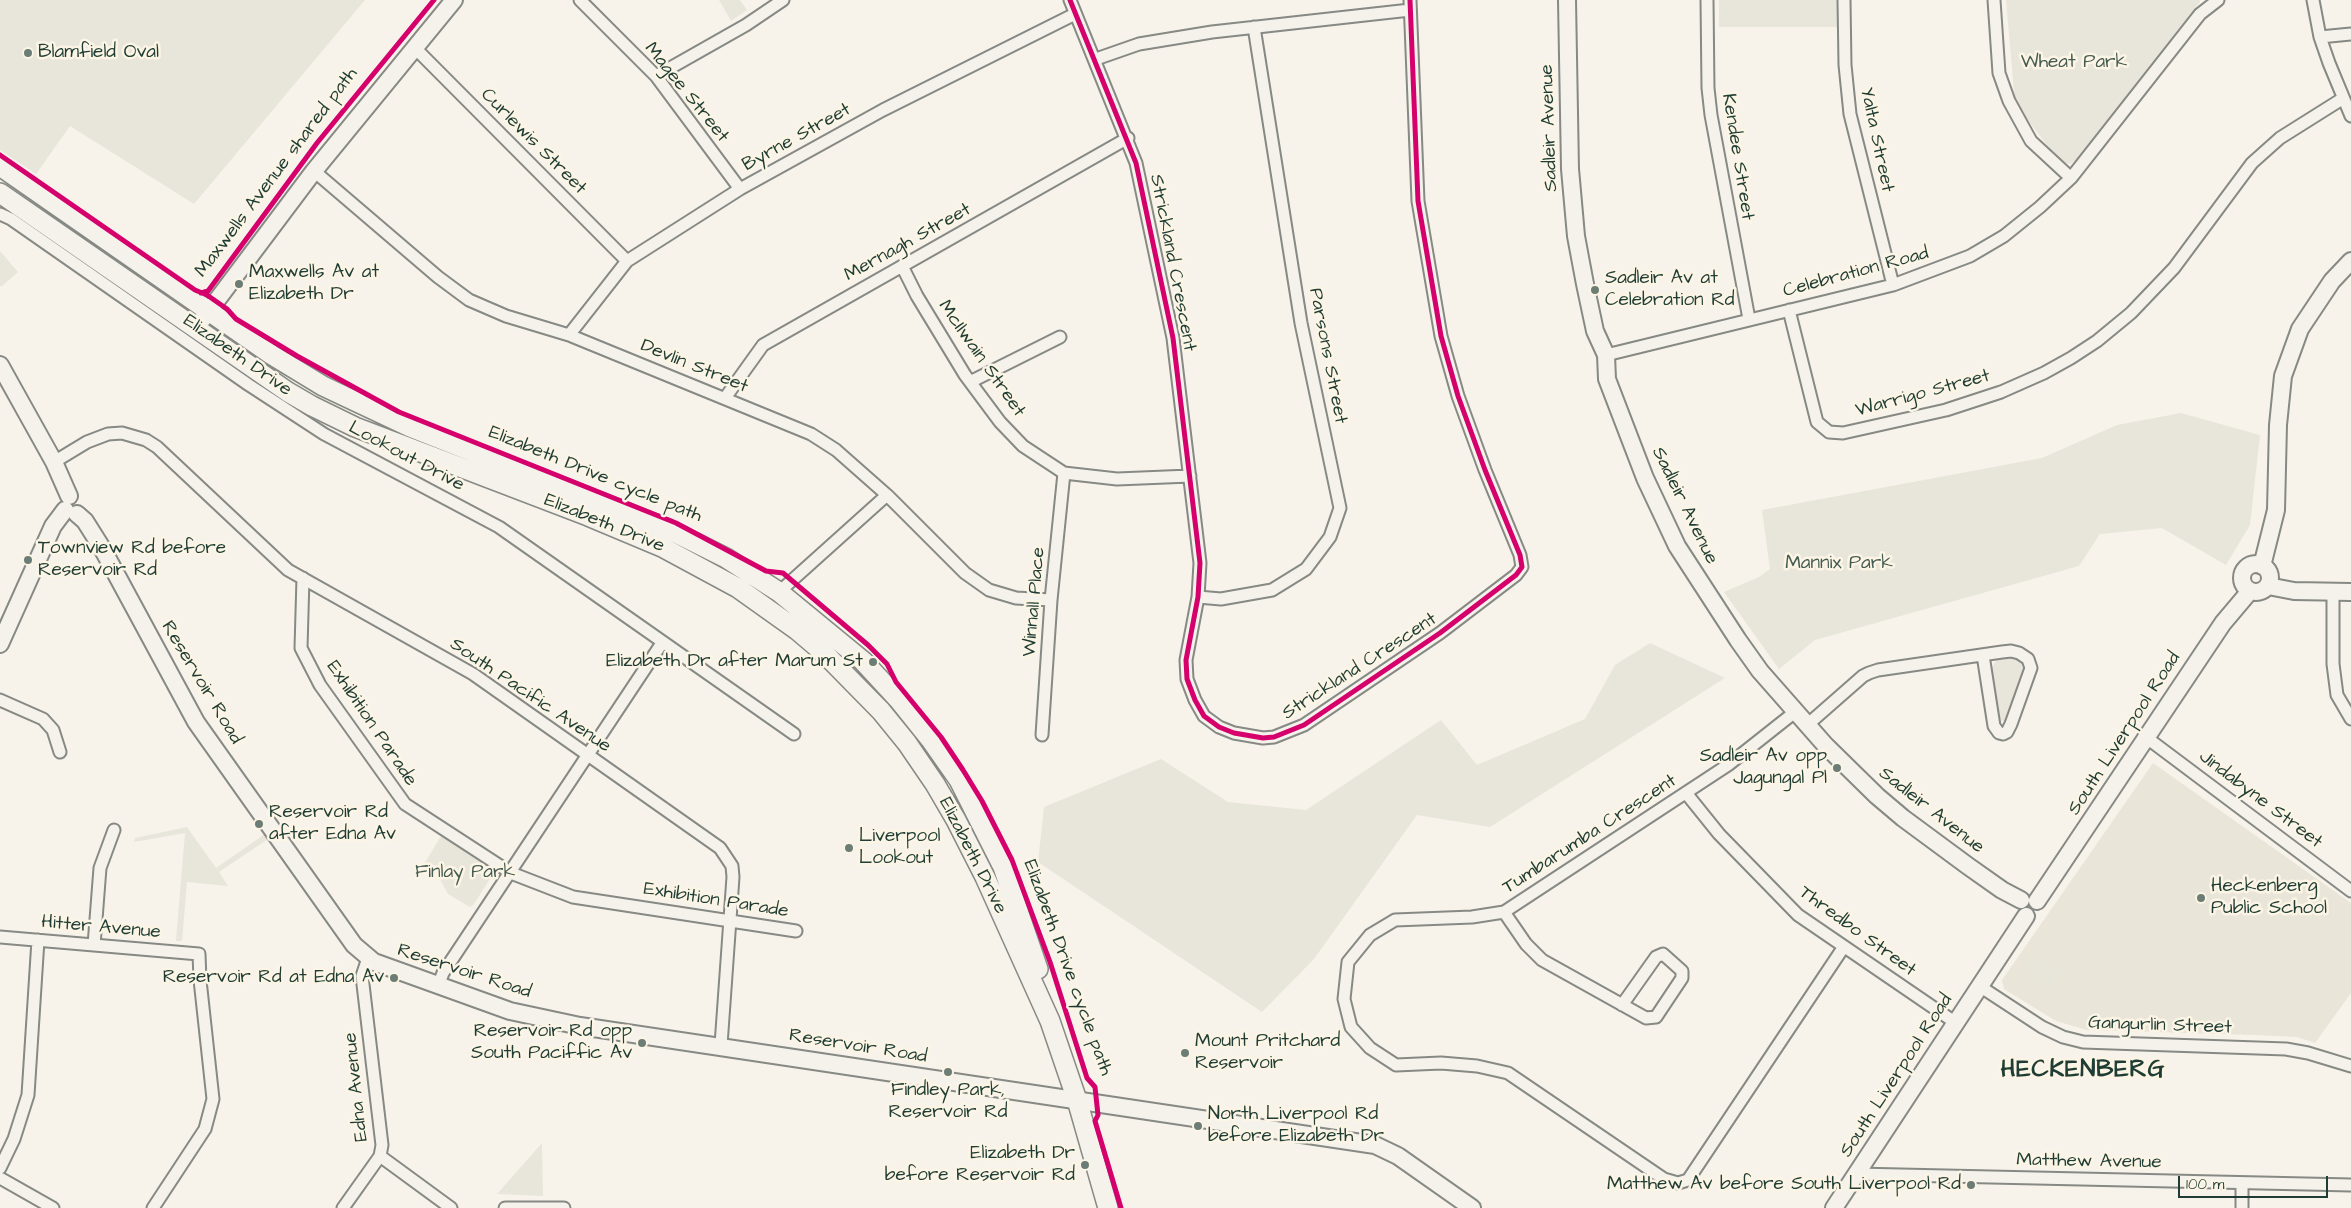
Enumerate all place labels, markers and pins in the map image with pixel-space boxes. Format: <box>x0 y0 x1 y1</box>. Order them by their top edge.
place label: Blamfield Oval <box>38 42 159 64</box>
marker: Blamfield Oval <box>22 47 34 59</box>
place label: Maxwells Av at Elizabeth Dr <box>249 262 379 306</box>
place label: Sadleir Av at Celebration Rd <box>1605 268 1734 312</box>
marker: Maxwells Av at Elizabeth Dr <box>233 278 245 290</box>
marker: Sadleir Av at Celebration Rd <box>1589 284 1601 296</box>
place label: Townview Rd before Reservoir Rd <box>38 538 226 582</box>
marker: Townview Rd before Reservoir Rd <box>22 554 34 566</box>
place label: Elizabeth Dr after Marum St <box>606 651 863 673</box>
marker: Elizabeth Dr after Marum St <box>867 656 879 668</box>
place label: Sadleir Av opp Jagungal Pl <box>1700 746 1827 790</box>
marker: Sadleir Av opp Jagungal Pl <box>1831 762 1843 774</box>
place label: Reservoir Rd after Edna Av <box>269 802 396 846</box>
marker: Reservoir Rd after Edna Av <box>253 818 265 830</box>
place label: Liverpool Lookout <box>859 826 941 870</box>
marker: Liverpool Lookout <box>843 842 855 854</box>
place label: Heckenberg Public School <box>2211 876 2327 920</box>
marker: Heckenberg Public School <box>2195 892 2207 904</box>
place label: Reservoir Rd at Edna Av <box>163 967 384 989</box>
marker: Reservoir Rd at Edna Av <box>388 972 400 984</box>
place label: Reservoir Rd opp South Paciffic Av <box>471 1021 632 1065</box>
place label: Mount Pritchard Reservoir <box>1195 1031 1340 1075</box>
marker: Reservoir Rd opp South Paciffic Av <box>636 1037 648 1049</box>
marker: Mount Pritchard Reservoir <box>1179 1047 1191 1059</box>
marker: Findley Park, Reservoir Rd <box>942 1066 954 1078</box>
place label: Findley Park, Reservoir Rd <box>889 1080 1007 1124</box>
place label: North Liverpool Rd before Elizabeth Dr <box>1208 1104 1384 1148</box>
marker: North Liverpool Rd before Elizabeth Dr <box>1192 1120 1204 1132</box>
place label: Elizabeth Dr before Reservoir Rd <box>885 1143 1075 1187</box>
marker: Elizabeth Dr before Reservoir Rd <box>1079 1159 1091 1171</box>
place label: Matthew Av before South Liverpool Rd <box>1607 1174 1961 1196</box>
marker: Matthew Av before South Liverpool Rd <box>1965 1179 1977 1191</box>

